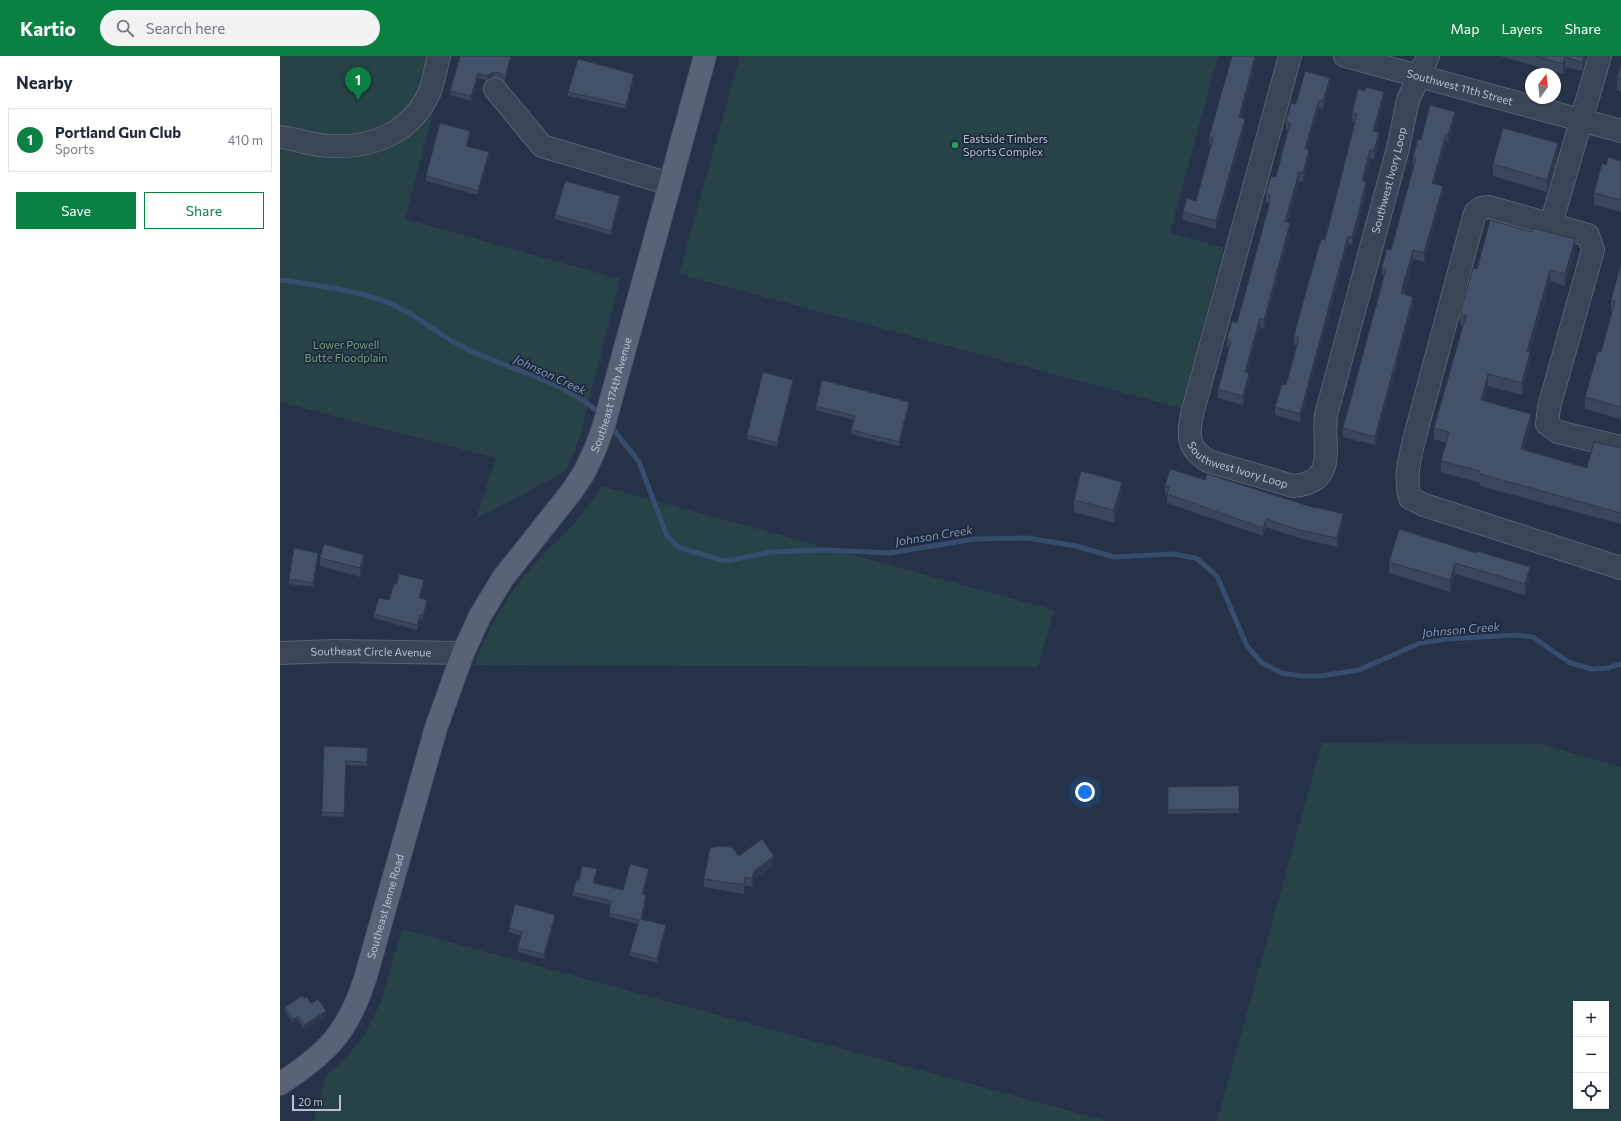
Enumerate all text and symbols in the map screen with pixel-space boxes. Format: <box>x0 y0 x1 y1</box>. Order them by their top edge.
search box <box>100 10 380 46</box>
text: Kartio <box>20 17 76 40</box>
icon: search <box>114 17 136 39</box>
text: Search here <box>146 19 225 37</box>
text: Map <box>1451 20 1479 37</box>
text: Layers <box>1501 20 1543 37</box>
text: Share <box>1565 20 1601 37</box>
street label: Southwest 11th Street <box>1405 66 1515 107</box>
pin: 1 <box>345 67 371 100</box>
north arrow <box>1525 68 1561 104</box>
text: Nearby <box>16 72 73 93</box>
text: Portland Gun Club <box>55 123 181 141</box>
street label: Southwest Ivory Loop <box>1368 126 1408 235</box>
text: 1 <box>27 132 33 148</box>
text: 410 m <box>228 132 263 148</box>
place label: Eastside Timbers Sports Complex <box>963 132 1048 158</box>
marker: Eastside Timbers Sports Complex <box>950 140 960 150</box>
text: Sports <box>55 141 95 157</box>
button: Save <box>16 192 136 229</box>
button: Share <box>144 192 264 229</box>
street label: Southeast 174th Avenue <box>587 336 634 454</box>
park label: Lower Powell Butte Floodplain <box>305 338 387 364</box>
water label: Johnson Creek <box>511 351 589 398</box>
street label: Southwest Ivory Loop <box>1185 439 1290 490</box>
water label: Johnson Creek <box>893 522 974 549</box>
water label: Johnson Creek <box>1420 619 1501 640</box>
street label: Southeast Circle Avenue <box>310 644 432 659</box>
your location <box>1075 782 1095 802</box>
street label: Southeast Jenne Road <box>364 852 406 960</box>
map controls <box>1573 1001 1609 1109</box>
button: + <box>1573 1001 1609 1037</box>
button: − <box>1573 1037 1609 1073</box>
button: locate <box>1573 1073 1609 1109</box>
scale bar <box>292 1093 341 1112</box>
text: 20 m <box>298 1095 323 1108</box>

